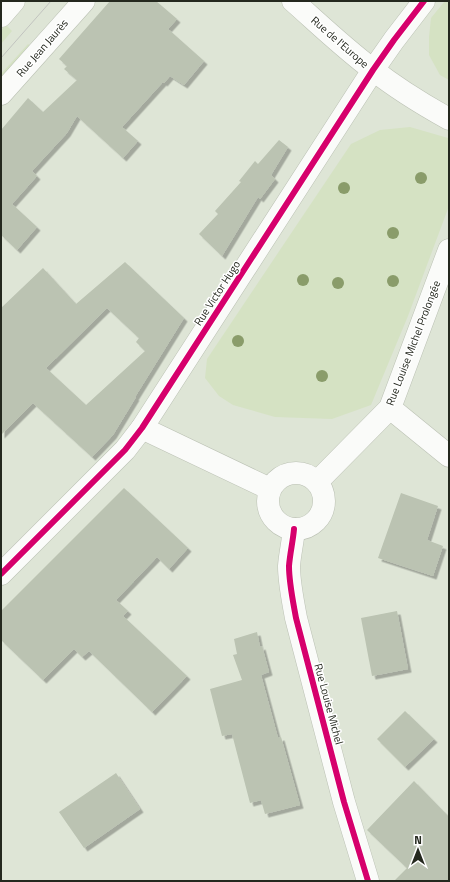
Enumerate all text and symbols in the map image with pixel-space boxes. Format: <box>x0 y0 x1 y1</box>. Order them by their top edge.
street label: Rue de l'Europe <box>308 12 373 72</box>
street label: Rue Jean Jaurès <box>12 16 72 80</box>
street label: Rue Victor Hugo <box>190 257 244 329</box>
street label: Rue Louise Michel Prolongée <box>382 278 444 408</box>
street label: Rue Louise Michel <box>310 662 348 746</box>
north arrow <box>398 830 438 870</box>
text: N <box>414 832 422 848</box>

